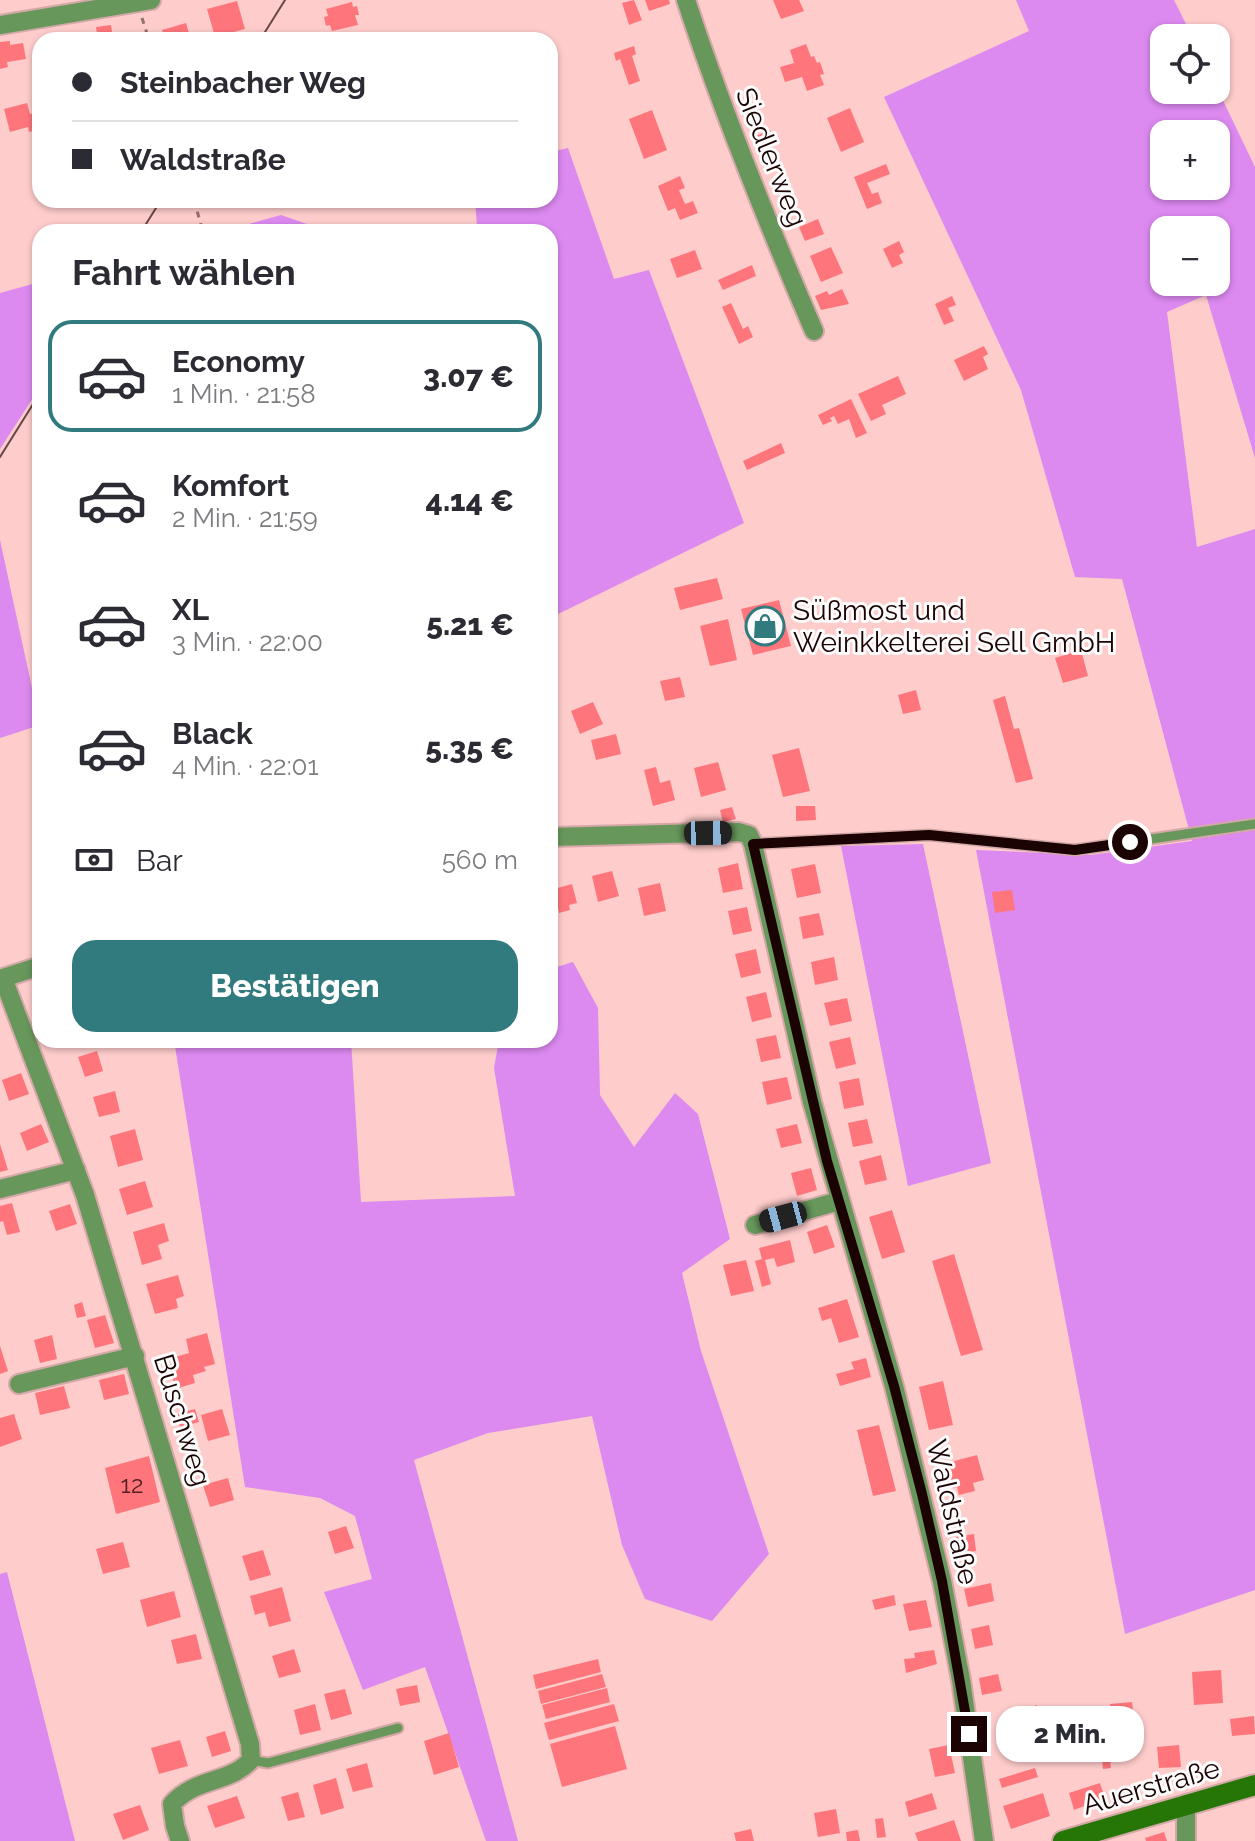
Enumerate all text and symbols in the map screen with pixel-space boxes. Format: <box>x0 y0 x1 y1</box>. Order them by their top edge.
map controls <box>1150 24 1230 296</box>
button: locate <box>1150 24 1230 104</box>
text: Steinbacher Weg <box>120 65 366 100</box>
street label: Siedlerweg <box>729 83 814 231</box>
button: + <box>1150 120 1230 200</box>
text: Waldstraße <box>120 142 286 177</box>
button: − <box>1150 216 1230 296</box>
text: Fahrt wählen <box>72 251 296 293</box>
icon: car <box>76 340 148 412</box>
text: Economy <box>172 344 305 379</box>
text: 3.07 € <box>423 359 514 394</box>
text: 1 Min. · 21:58 <box>172 379 316 409</box>
icon: car <box>76 464 148 536</box>
text: Komfort <box>172 468 289 503</box>
text: 4.14 € <box>426 483 514 518</box>
text: 2 Min. · 21:59 <box>172 503 318 533</box>
icon: car <box>76 588 148 660</box>
text: XL <box>172 592 209 627</box>
place label: Süßmost und Weinkkelterei Sell GmbH <box>793 594 1115 659</box>
shop icon: Süßmost und Weinkkelterei Sell GmbH <box>744 605 786 647</box>
text: 5.21 € <box>426 607 514 642</box>
text: 3 Min. · 22:00 <box>172 627 323 657</box>
icon: car <box>76 712 148 784</box>
text: Black <box>172 716 253 751</box>
text: 5.35 € <box>425 731 514 766</box>
text: 4 Min. · 22:01 <box>172 751 319 781</box>
car <box>684 821 732 845</box>
route start <box>1112 824 1148 860</box>
icon: cash <box>72 838 116 882</box>
text: Bar <box>136 843 183 878</box>
text: 560 m <box>442 845 518 875</box>
button: Bestätigen <box>72 940 518 1032</box>
car <box>757 1199 809 1235</box>
street label: Buschweg <box>147 1350 218 1490</box>
street label: Waldstraße <box>920 1436 985 1588</box>
house number: 12 <box>121 1470 143 1499</box>
callout: 2 Min. <box>997 1706 1145 1762</box>
route end <box>951 1716 987 1752</box>
text: 2 Min. <box>1034 1719 1106 1749</box>
street label: Auerstraße <box>1079 1751 1224 1822</box>

